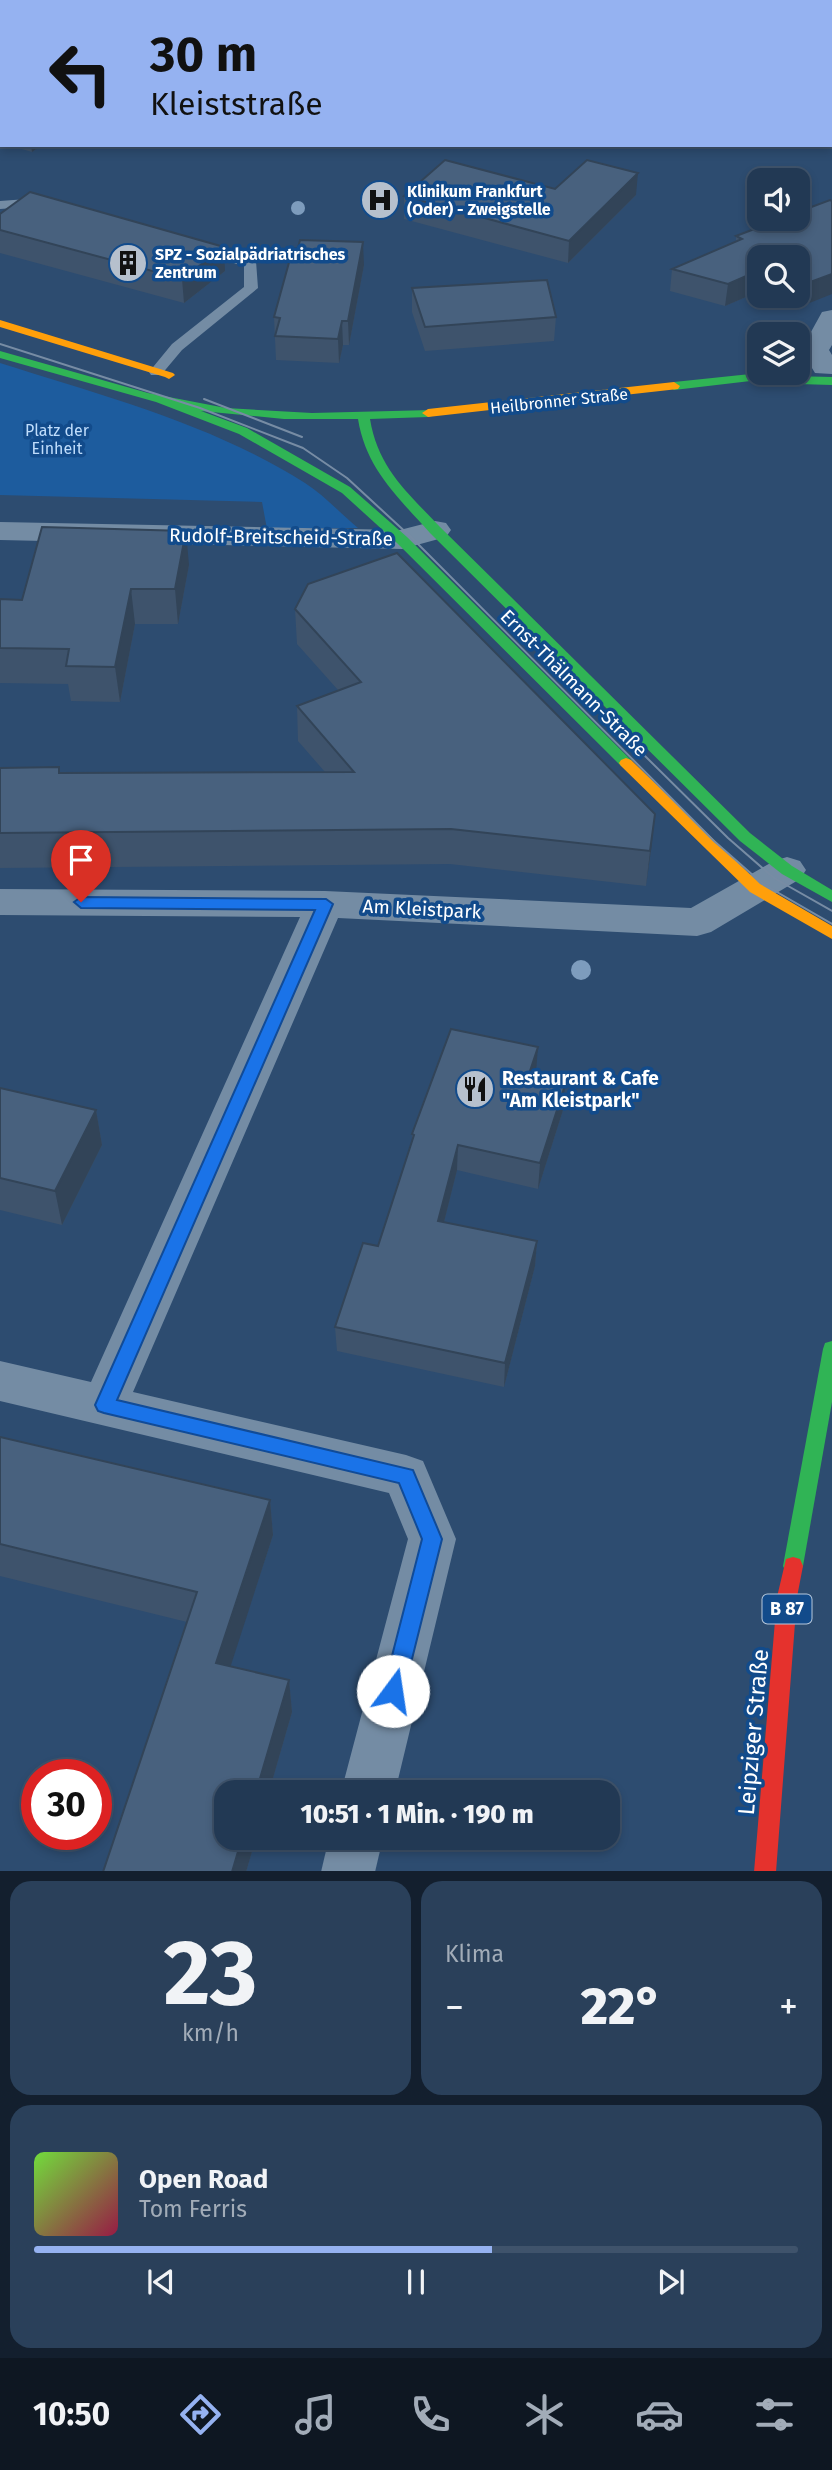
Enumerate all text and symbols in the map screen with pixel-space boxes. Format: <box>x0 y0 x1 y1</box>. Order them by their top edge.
text: 30 m <box>150 25 257 84</box>
icon: left <box>35 28 126 119</box>
text: Kleiststraße <box>150 85 323 123</box>
map controls <box>747 168 810 385</box>
button: sound <box>747 168 810 231</box>
hospital icon: Klinikum Frankfurt (Oder) - Zweigstelle <box>359 179 401 221</box>
place label: Klinikum Frankfurt (Oder) - Zweigstelle <box>407 182 551 219</box>
building icon: SPZ - Sozialpädriatrisches Zentrum <box>107 242 149 284</box>
place label: SPZ - Sozialpädriatrisches Zentrum <box>155 245 346 282</box>
button: search <box>747 245 810 308</box>
button: layers <box>747 322 810 385</box>
street label: Heilbronner Straße <box>489 384 629 418</box>
park label: Platz der Einheit <box>25 421 90 458</box>
street label: Rudolf-Breitscheid-Straße <box>169 524 393 550</box>
street label: Ernst-Thälmann-Straße <box>496 605 652 761</box>
pin <box>51 830 111 902</box>
icon: arrive <box>62 841 100 879</box>
street label: Am Kleistpark <box>362 894 482 924</box>
place label: Restaurant & Cafe "Am Kleistpark" <box>502 1067 659 1112</box>
restaurant icon: Restaurant & Cafe "Am Kleistpark" <box>454 1068 496 1110</box>
road number: B 87 <box>762 1594 812 1624</box>
street label: Leipziger Straße <box>732 1648 774 1816</box>
position arrow <box>356 1654 430 1728</box>
speed limit sign: 30 <box>21 1759 112 1850</box>
text: 10:51 · 1 Min. · 190 m <box>300 1799 534 1830</box>
text: 23 <box>164 1919 257 2028</box>
text: Klima <box>445 1940 504 1968</box>
text: 22° <box>581 1975 662 2038</box>
text: − <box>445 1984 464 2030</box>
text: + <box>779 1984 798 2030</box>
text: km/h <box>182 2019 239 2047</box>
text: Open Road <box>139 2164 268 2195</box>
text: Tom Ferris <box>139 2195 247 2223</box>
icon: previous <box>142 2263 180 2301</box>
icon: pause <box>397 2263 435 2301</box>
icon: next <box>652 2263 690 2301</box>
icon: directions <box>176 2390 225 2439</box>
icon: music <box>291 2390 340 2439</box>
icon: phone <box>406 2390 455 2439</box>
icon: climate <box>520 2390 569 2439</box>
icon: car <box>635 2390 684 2439</box>
icon: filters <box>750 2390 799 2439</box>
text: 10:50 <box>33 2395 110 2433</box>

